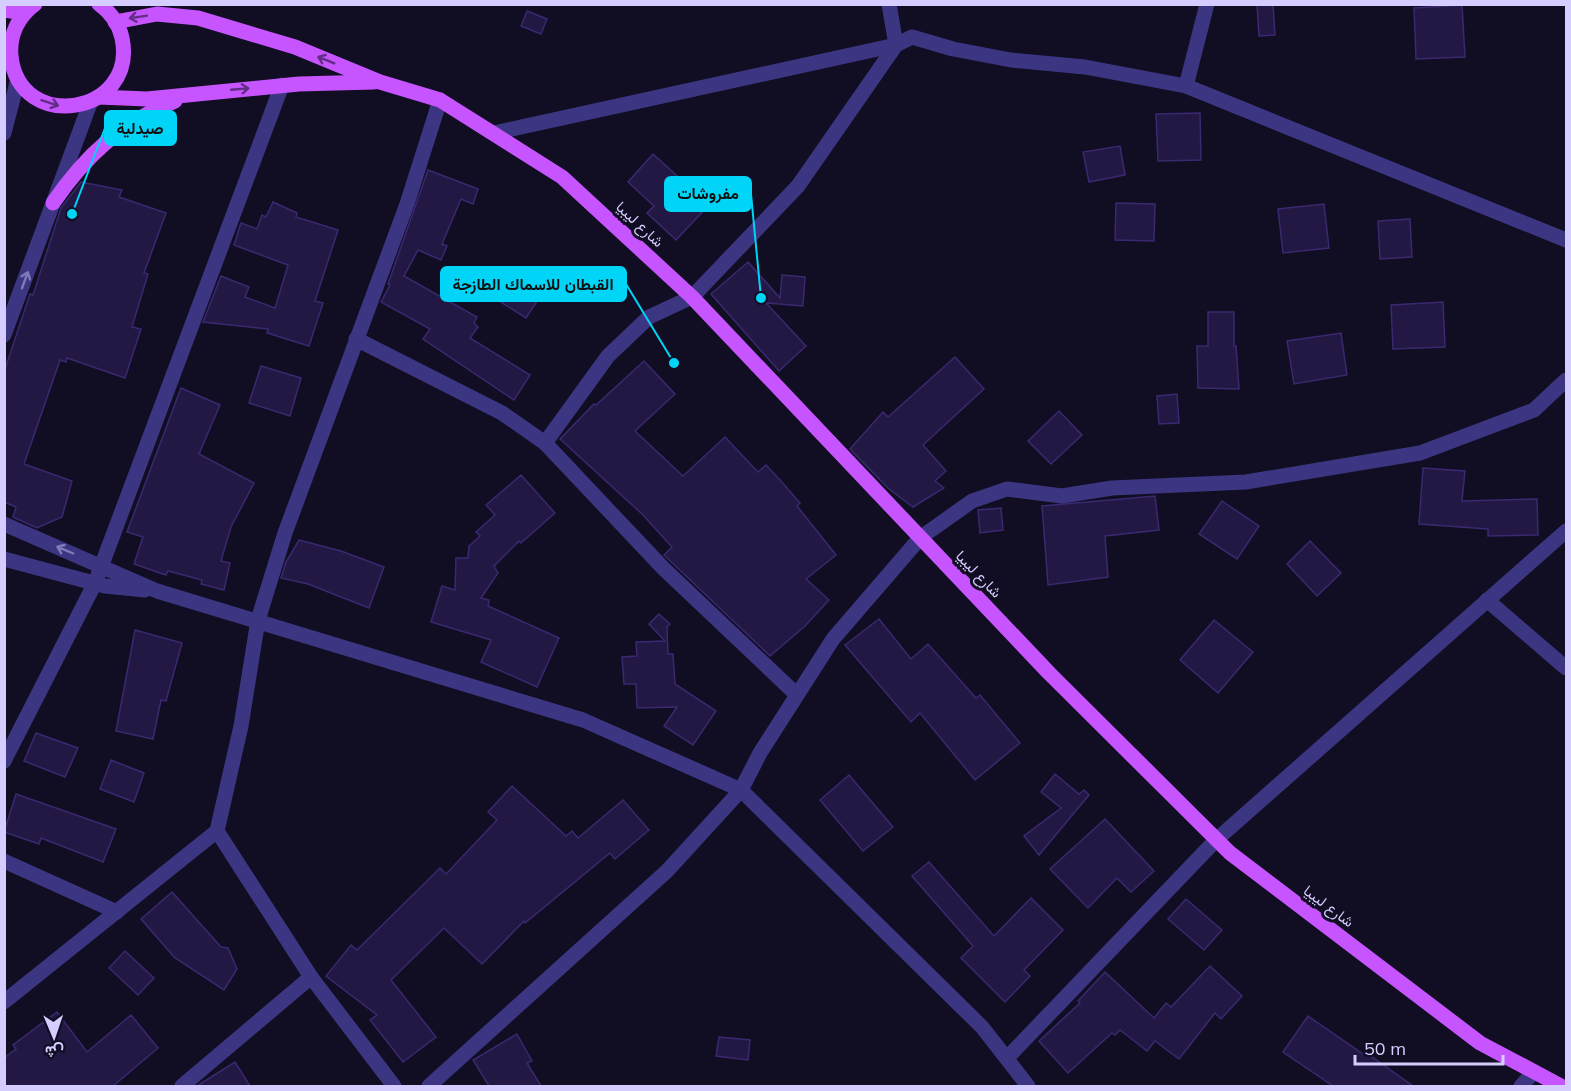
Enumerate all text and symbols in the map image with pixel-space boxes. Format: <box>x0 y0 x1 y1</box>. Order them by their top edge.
one-way arrow <box>129 12 149 23</box>
one-way arrow <box>317 54 336 65</box>
one-way arrow <box>229 83 249 94</box>
one-way arrow <box>40 98 59 109</box>
callout: صيدلية <box>105 111 176 145</box>
text: صيدلية <box>116 118 164 138</box>
callout: مفروشات <box>665 177 751 211</box>
text: مفروشات <box>677 183 739 204</box>
street label: شارع ليبيا <box>611 197 668 252</box>
callout: القبطان للاسماك الطازجة <box>441 267 626 301</box>
one-way arrow <box>20 271 31 290</box>
text: القبطان للاسماك الطازجة <box>452 274 614 295</box>
one-way arrow <box>57 544 75 555</box>
street label: شارع ليبيا <box>950 546 1006 603</box>
street label: شارع ليبيا <box>1299 881 1358 933</box>
north arrow <box>24 1007 84 1067</box>
scale bar <box>1355 1028 1504 1066</box>
text: 50 m <box>1364 1037 1406 1060</box>
text: ش <box>45 1042 64 1062</box>

